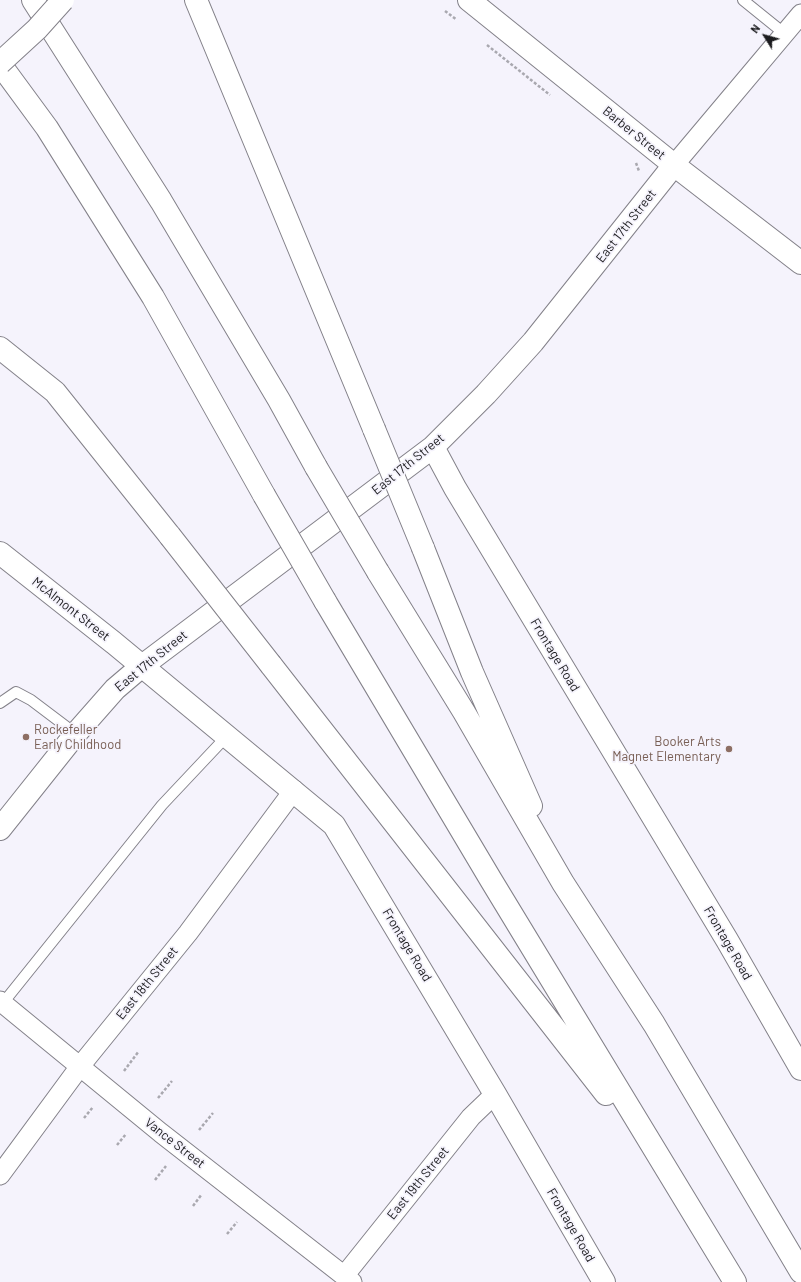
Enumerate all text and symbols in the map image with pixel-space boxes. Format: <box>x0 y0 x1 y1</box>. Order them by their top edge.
north arrow <box>745 16 785 56</box>
text: N <box>748 22 762 35</box>
street label: Barber Street <box>599 103 669 163</box>
street label: East 17th Street <box>593 186 659 266</box>
street label: East 17th Street <box>369 430 447 498</box>
street label: McAlmont Street <box>29 574 113 644</box>
street label: Frontage Road <box>527 616 583 694</box>
street label: East 17th Street <box>112 627 190 695</box>
place label: Rockefeller Early Childhood <box>34 722 121 753</box>
marker: Rockefeller Early Childhood <box>21 732 31 742</box>
place label: Booker Arts Magnet Elementary <box>612 734 721 765</box>
marker: Booker Arts Magnet Elementary <box>724 744 734 754</box>
street label: Frontage Road <box>701 903 755 983</box>
street label: Frontage Road <box>379 906 435 984</box>
street label: East 18th Street <box>113 943 181 1023</box>
street label: Vance Street <box>142 1115 208 1171</box>
street label: East 19th Street <box>384 1143 452 1223</box>
street label: Frontage Road <box>544 1185 598 1265</box>

